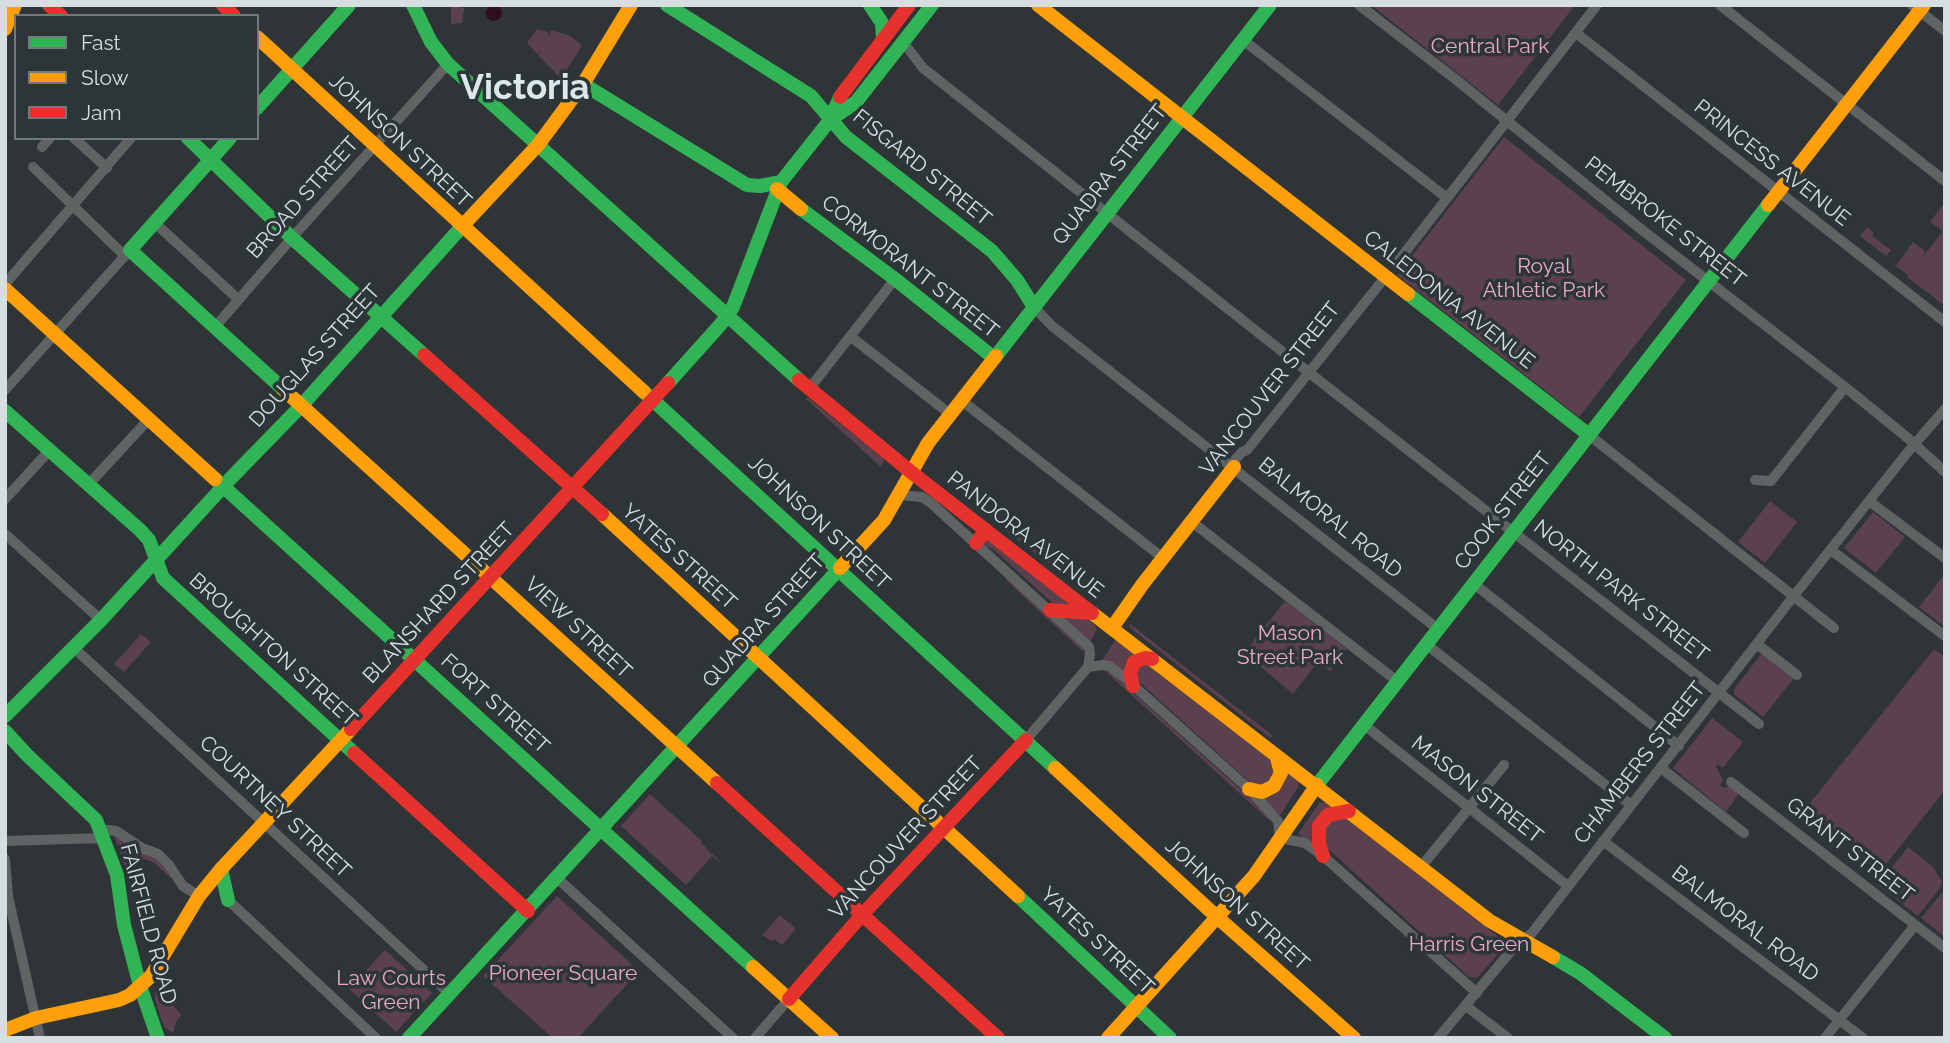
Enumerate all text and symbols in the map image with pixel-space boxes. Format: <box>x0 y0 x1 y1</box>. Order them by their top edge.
legend <box>14 14 259 140</box>
text: Fast <box>81 30 121 55</box>
park label: Central Park <box>1431 34 1549 60</box>
text: Slow <box>81 65 129 90</box>
district label: Victoria <box>460 67 590 109</box>
street label: JOHNSON STREET <box>324 69 476 213</box>
street label: PRINCESS AVENUE <box>1689 94 1855 232</box>
text: Jam <box>81 100 122 125</box>
street label: QUADRA STREET <box>1047 100 1173 250</box>
street label: FISGARD STREET <box>848 104 996 232</box>
street label: BROAD STREET <box>242 132 364 264</box>
street label: PEMBROKE STREET <box>1580 151 1750 293</box>
street label: CORMORANT STREET <box>816 190 1004 344</box>
street label: CALEDONIA AVENUE <box>1358 225 1540 375</box>
park label: Royal Athletic Park <box>1483 254 1605 304</box>
street label: DOUGLAS STREET <box>244 279 386 433</box>
street label: VANCOUVER STREET <box>1194 297 1346 481</box>
street label: COOK STREET <box>1449 447 1557 575</box>
street label: JOHNSON STREET <box>743 451 895 595</box>
street label: BALMORAL ROAD <box>1253 452 1407 584</box>
street label: PANDORA AVENUE <box>942 466 1108 604</box>
street label: YATES STREET <box>616 499 742 615</box>
street label: NORTH PARK STREET <box>1528 515 1714 667</box>
street label: BLANSHARD STREET <box>358 517 520 689</box>
street label: QUADRA STREET <box>697 549 831 693</box>
street label: BROUGHTON STREET <box>184 568 362 732</box>
street label: VIEW STREET <box>519 572 637 684</box>
park label: Mason Street Park <box>1237 621 1343 671</box>
street label: FORT STREET <box>436 649 554 759</box>
street label: CHAMBERS STREET <box>1569 677 1711 849</box>
street label: COURTNEY STREET <box>194 730 356 884</box>
street label: MASON STREET <box>1406 731 1548 849</box>
street label: VANCOUVER STREET <box>824 752 988 924</box>
street label: GRANT STREET <box>1781 792 1919 908</box>
street label: JOHNSON STREET <box>1160 834 1314 976</box>
street label: FAIRFIELD ROAD <box>114 841 182 1007</box>
street label: BALMORAL ROAD <box>1666 860 1824 988</box>
street label: YATES STREET <box>1035 882 1159 1000</box>
park label: Harris Green <box>1409 932 1529 958</box>
park label: Pioneer Square <box>489 961 637 987</box>
park label: Law Courts Green <box>336 966 446 1016</box>

